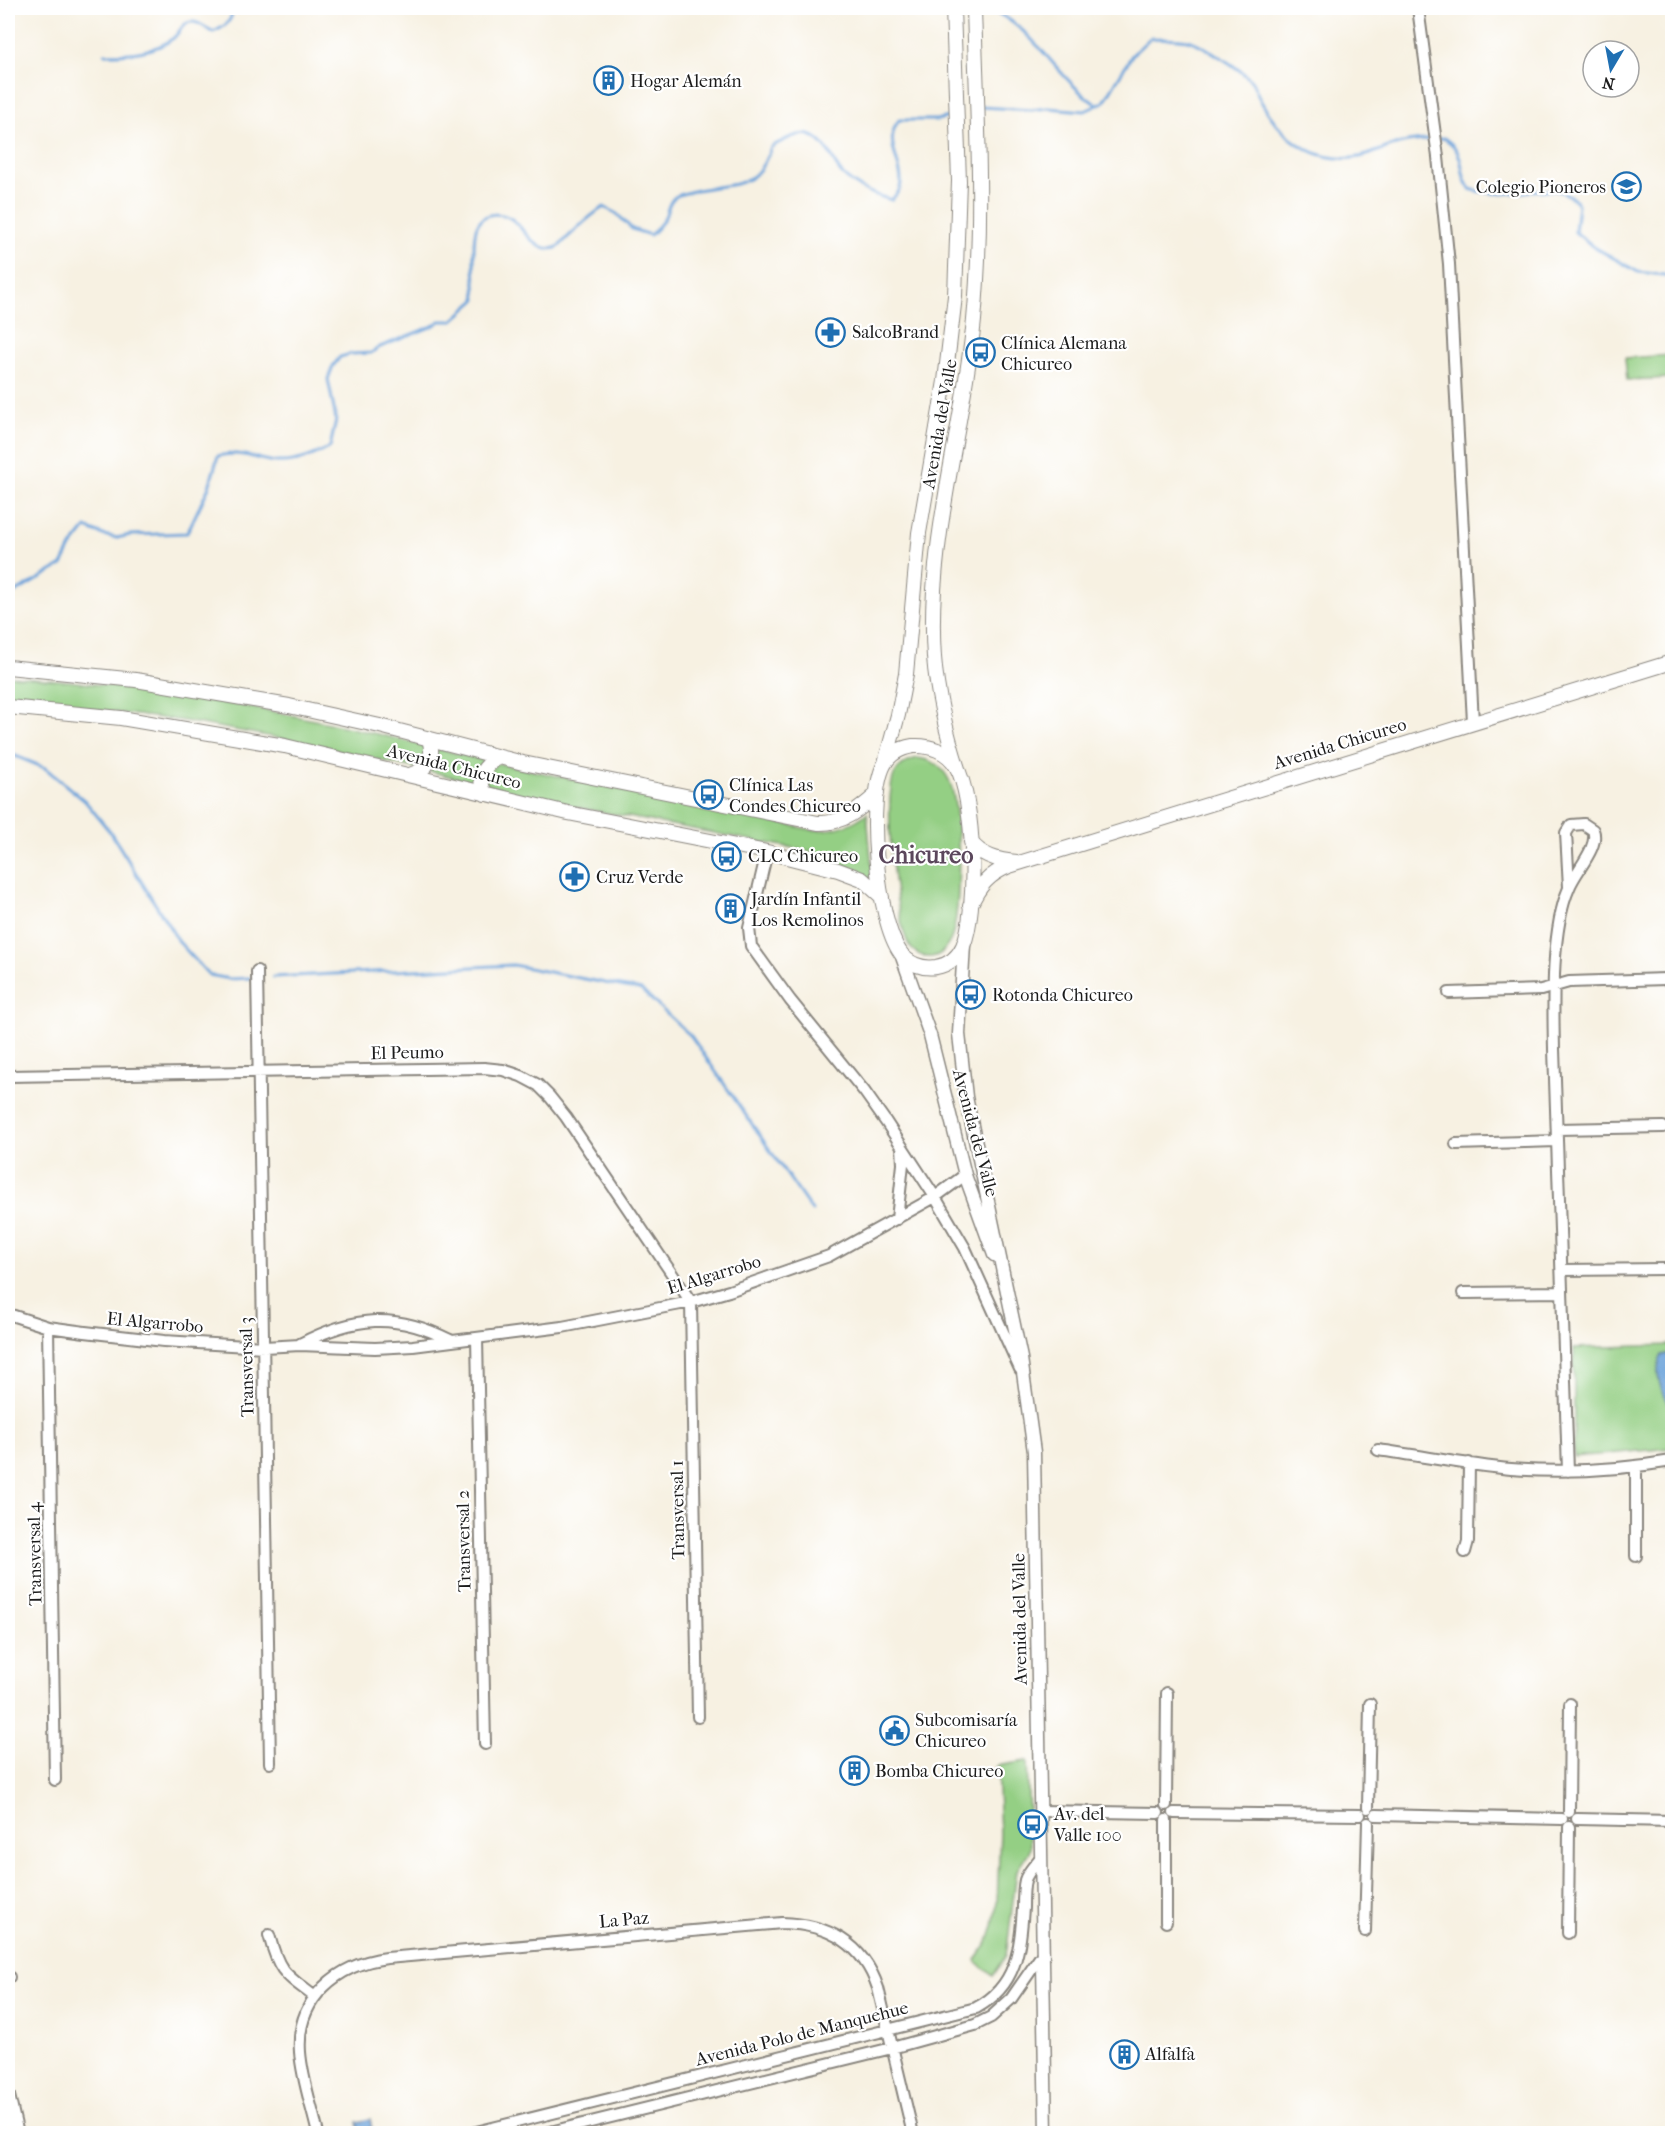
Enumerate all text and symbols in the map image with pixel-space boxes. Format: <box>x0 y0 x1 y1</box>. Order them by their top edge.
north arrow <box>1581 39 1641 99</box>
building icon: Hogar Alemán <box>593 65 625 97</box>
place label: Hogar Alemán <box>630 71 742 92</box>
text: N <box>1600 73 1616 94</box>
school or university icon: Colegio Pioneros <box>1611 171 1643 203</box>
place label: Colegio Pioneros <box>1476 177 1606 198</box>
pharmacy icon: SalcoBrand <box>815 316 847 348</box>
place label: SalcoBrand <box>852 322 939 343</box>
place label: Clínica Alemana Chicureo <box>1001 333 1127 375</box>
bus stop icon: Clínica Alemana Chicureo <box>964 337 996 369</box>
street label: Avenida del Valle <box>918 357 962 492</box>
street label: Avenida Chicureo <box>1270 714 1409 774</box>
street label: Avenida Chicureo <box>384 740 523 794</box>
place label: Clínica Las Condes Chicureo <box>729 775 861 817</box>
bus stop icon: Clínica Las Condes Chicureo <box>692 779 724 811</box>
bus stop icon: CLC Chicureo <box>711 840 743 872</box>
district label: Chicureo <box>879 841 973 869</box>
place label: CLC Chicureo <box>748 846 858 867</box>
pharmacy icon: Cruz Verde <box>559 861 591 893</box>
place label: Cruz Verde <box>596 867 684 888</box>
place label: Jardín Infantil Los Remolinos <box>749 889 864 931</box>
building icon: Jardín Infantil Los Remolinos <box>714 893 746 925</box>
bus stop icon: Rotonda Chicureo <box>955 979 987 1011</box>
place label: Rotonda Chicureo <box>992 985 1133 1006</box>
street label: El Peumo <box>370 1042 444 1064</box>
street label: Avenida del Valle <box>948 1066 1002 1199</box>
street label: El Algarrobo <box>664 1251 764 1299</box>
street label: El Algarrobo <box>106 1308 204 1338</box>
street label: Transversal 3 <box>236 1317 258 1417</box>
street label: Transversal 1 <box>667 1460 689 1560</box>
street label: Transversal 2 <box>453 1490 475 1592</box>
street label: Transversal 4 <box>24 1502 46 1606</box>
street label: Avenida del Valle <box>1008 1553 1032 1686</box>
place label: Subcomisaría Chicureo <box>915 1710 1018 1752</box>
public building icon: Subcomisaría Chicureo <box>878 1714 910 1746</box>
building icon: Bomba Chicureo <box>838 1755 870 1787</box>
place label: Bomba Chicureo <box>875 1761 1003 1782</box>
place label: Av. del Valle 100 <box>1053 1804 1122 1846</box>
bus stop icon: Av. del Valle 100 <box>1017 1808 1049 1840</box>
street label: La Paz <box>598 1907 650 1933</box>
street label: Avenida Polo de Manquehue <box>692 1997 911 2071</box>
building icon: Alfalfa <box>1108 2038 1140 2070</box>
place label: Alfalfa <box>1144 2044 1196 2065</box>

